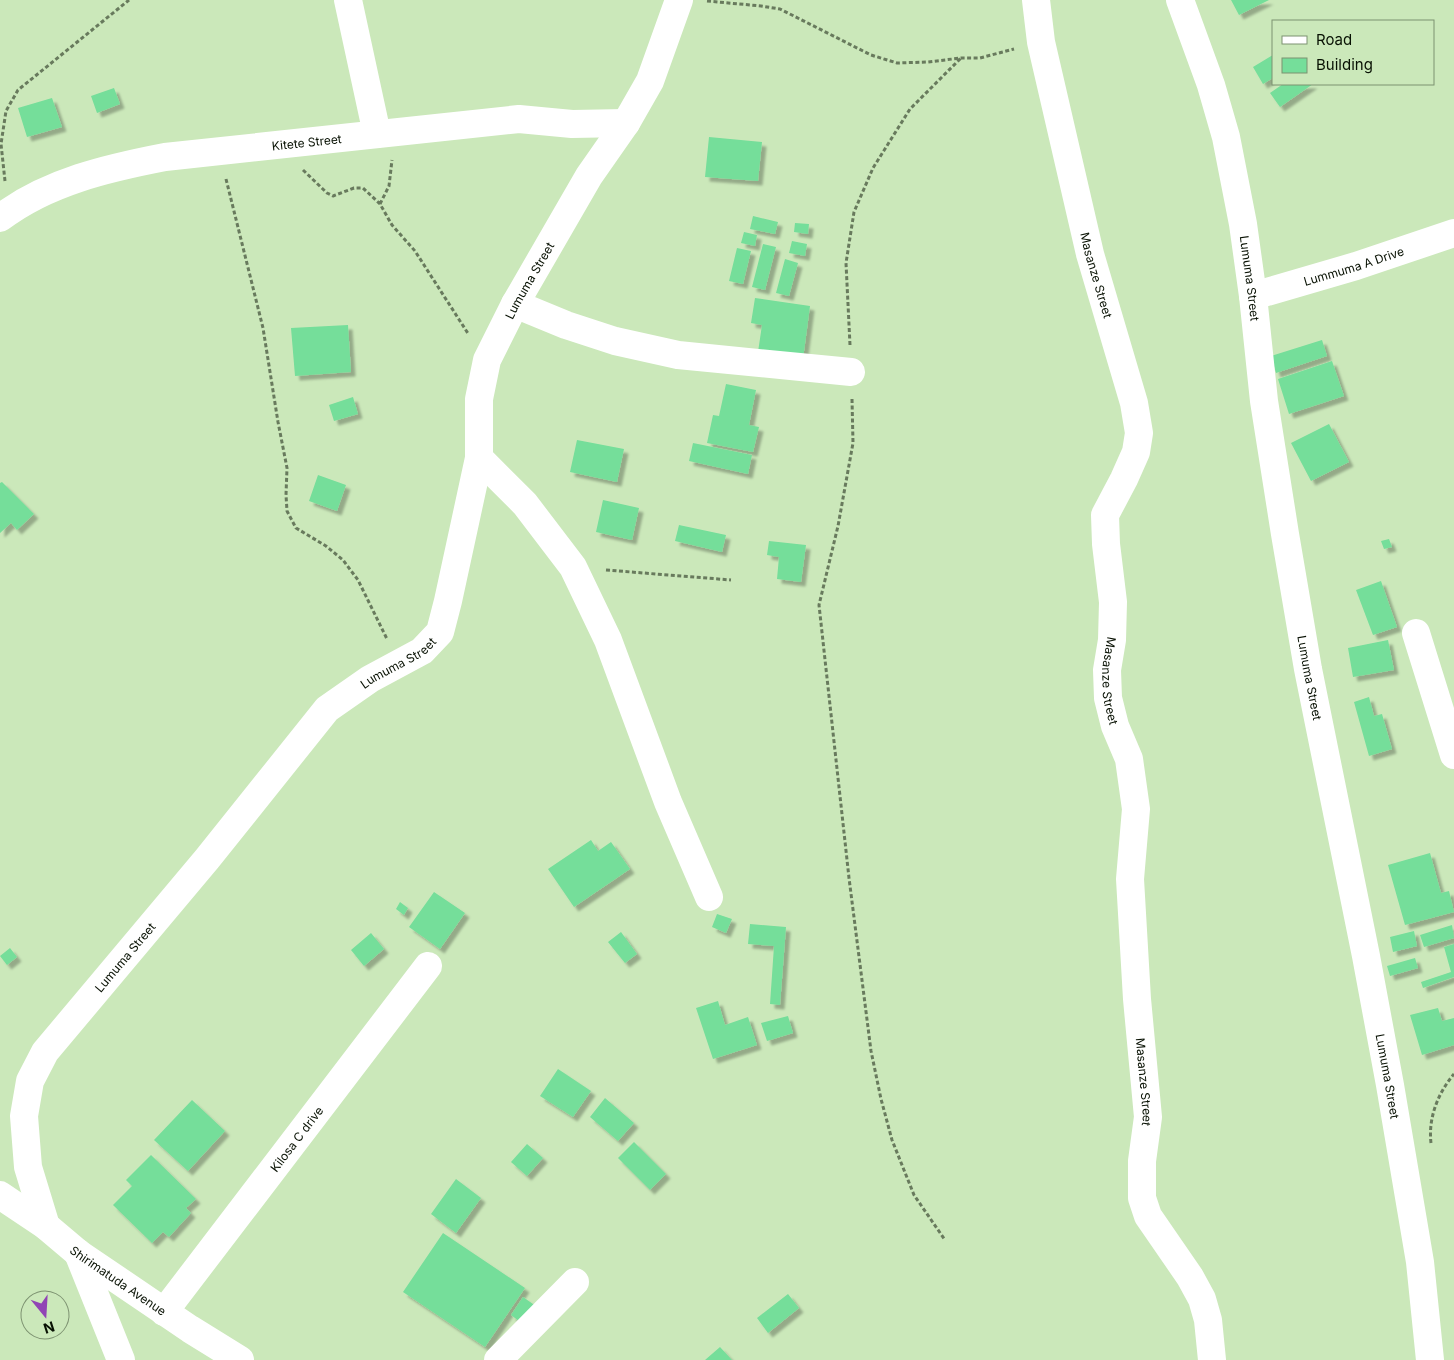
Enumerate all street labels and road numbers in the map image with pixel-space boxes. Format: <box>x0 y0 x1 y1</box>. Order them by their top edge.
street label: Kitete Street <box>271 131 342 153</box>
street label: Masanze Street <box>1078 231 1116 320</box>
street label: Lumuma Street <box>1237 235 1263 322</box>
street label: Lumuma Street <box>501 239 557 321</box>
street label: Lummuma A Drive <box>1302 243 1406 288</box>
street label: Lumuma Street <box>357 634 439 691</box>
street label: Lumuma Street <box>1295 634 1326 721</box>
street label: Masanze Street <box>1099 636 1122 726</box>
street label: Lumuma Street <box>91 919 158 995</box>
street label: Lumuma Street <box>1373 1032 1403 1120</box>
street label: Masanze Street <box>1133 1037 1156 1127</box>
street label: Kilosa C drive <box>267 1103 326 1174</box>
street label: Shirimatuda Avenue <box>67 1242 169 1318</box>

